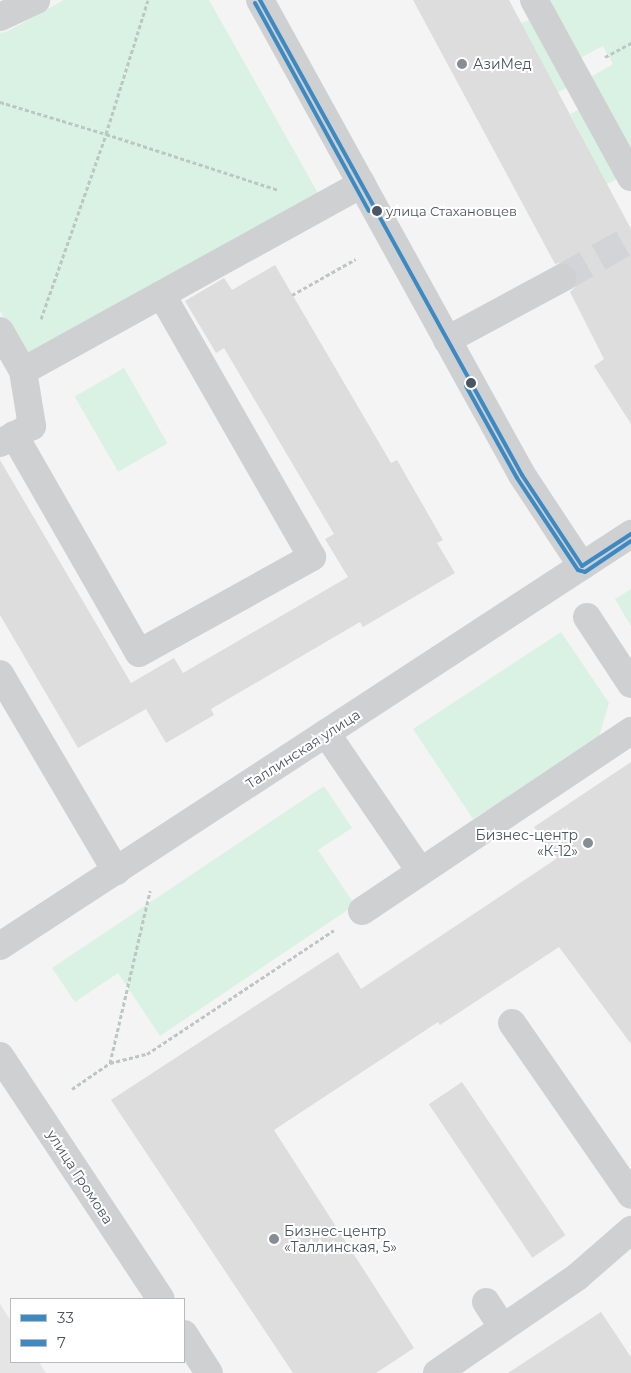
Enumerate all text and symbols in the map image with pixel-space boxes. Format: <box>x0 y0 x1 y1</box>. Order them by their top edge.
place label: АзиМед <box>473 56 532 72</box>
marker: АзиМед <box>455 57 469 71</box>
place label: улица Стахановцев <box>386 203 517 219</box>
marker: улица Стахановцев <box>372 206 382 216</box>
unlabelled marker <box>466 378 476 388</box>
street label: Таллинская улица <box>243 706 363 792</box>
place label: Бизнес-центр «К-12» <box>476 827 578 860</box>
marker: Бизнес-центр «К-12» <box>582 837 594 849</box>
street label: улица Громова <box>43 1127 117 1227</box>
place label: Бизнес-центр «Таллинская, 5» <box>284 1223 397 1256</box>
marker: Бизнес-центр «Таллинская, 5» <box>268 1233 280 1245</box>
legend <box>10 1298 185 1363</box>
text: 33 <box>57 1308 74 1327</box>
text: 7 <box>57 1333 66 1352</box>

